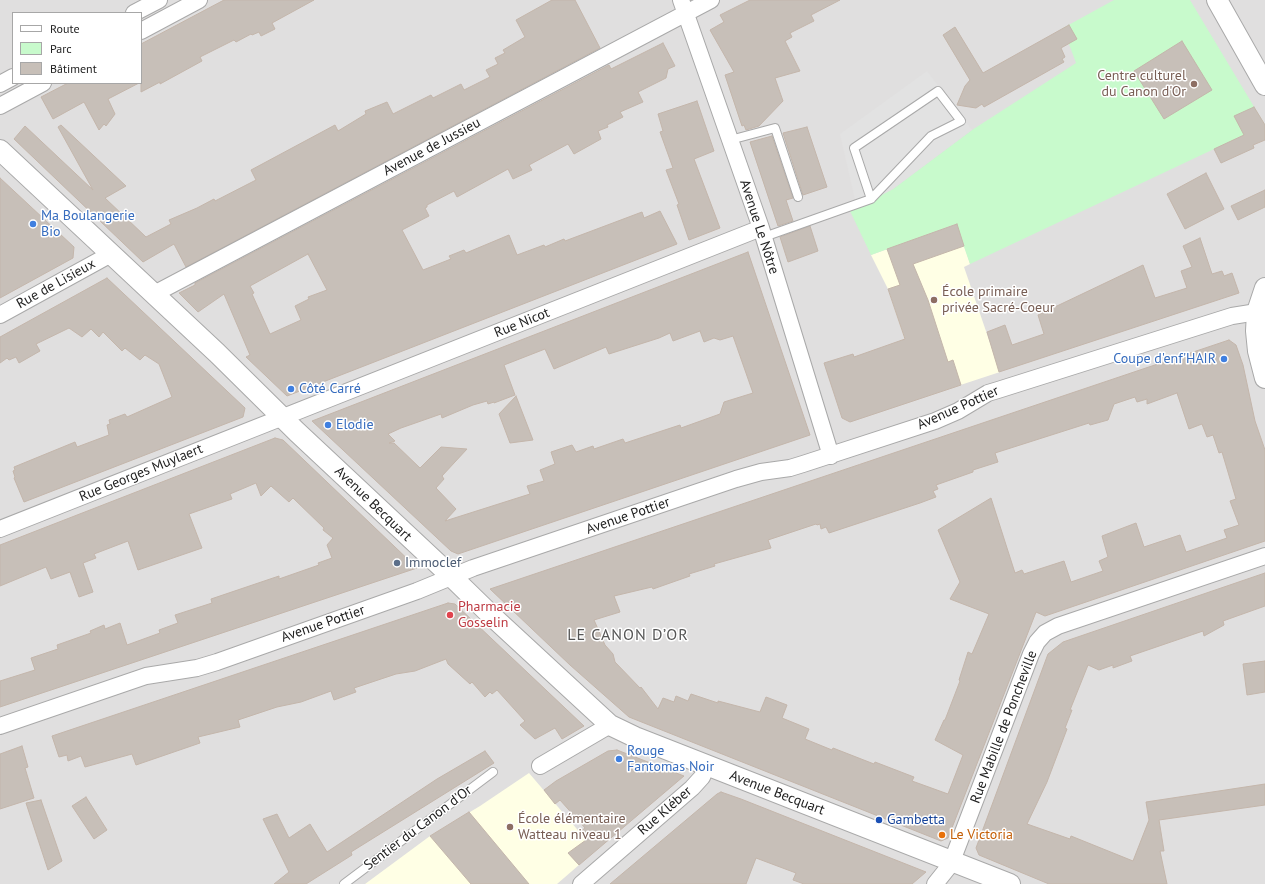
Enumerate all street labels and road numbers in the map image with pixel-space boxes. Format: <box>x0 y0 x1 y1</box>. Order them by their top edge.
street label: Avenue de Jussieu <box>381 114 483 180</box>
street label: Avenue Le Nôtre <box>736 178 782 276</box>
street label: Rue de Lisieux <box>14 255 98 313</box>
street label: Rue Nicot <box>492 304 552 342</box>
street label: Avenue Pottier <box>915 383 1001 433</box>
street label: Rue Georges Muylaert <box>77 441 205 505</box>
street label: Avenue Becquart <box>331 463 415 545</box>
street label: Avenue Pottier <box>584 494 672 538</box>
street label: Avenue Pottier <box>279 602 367 646</box>
street label: Rue Mabille de Poncheville <box>967 648 1041 806</box>
street label: Avenue Becquart <box>727 767 827 819</box>
street label: Sentier du Canon d'Or <box>361 782 475 874</box>
street label: Rue Kléber <box>635 783 695 839</box>

